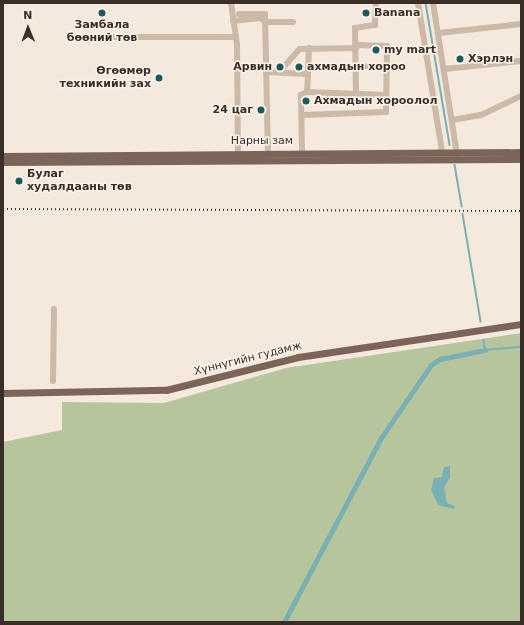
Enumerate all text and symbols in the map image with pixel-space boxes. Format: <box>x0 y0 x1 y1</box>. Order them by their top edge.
place label: Banana <box>374 6 420 20</box>
north arrow <box>8 8 48 48</box>
marker: Замбала бөөний төв <box>97 8 107 18</box>
marker: Banana <box>361 8 371 18</box>
text: N <box>23 9 33 22</box>
place label: Замбала бөөний төв <box>67 19 137 45</box>
place label: my mart <box>384 43 436 57</box>
marker: my mart <box>371 45 381 55</box>
place label: Хэрлэн <box>468 52 513 66</box>
marker: Хэрлэн <box>455 54 465 64</box>
place label: Арвин <box>233 60 272 74</box>
place label: ахмадын хороо <box>307 60 406 74</box>
marker: Арвин <box>275 62 285 72</box>
marker: ахмадын хороо <box>294 62 304 72</box>
place label: Өгөөмөр техникийн зах <box>60 65 151 91</box>
marker: Өгөөмөр техникийн зах <box>154 73 164 83</box>
place label: Ахмадын хороолол <box>314 94 438 108</box>
marker: Ахмадын хороолол <box>301 96 311 106</box>
place label: 24 цаг <box>213 103 253 117</box>
marker: 24 цаг <box>256 105 266 115</box>
street label: Нарны зам <box>231 134 293 148</box>
place label: Булаг худалдааны төв <box>27 168 132 194</box>
marker: Булаг худалдааны төв <box>14 176 24 186</box>
street label: Хүннүгийн гудамж <box>193 339 303 379</box>

